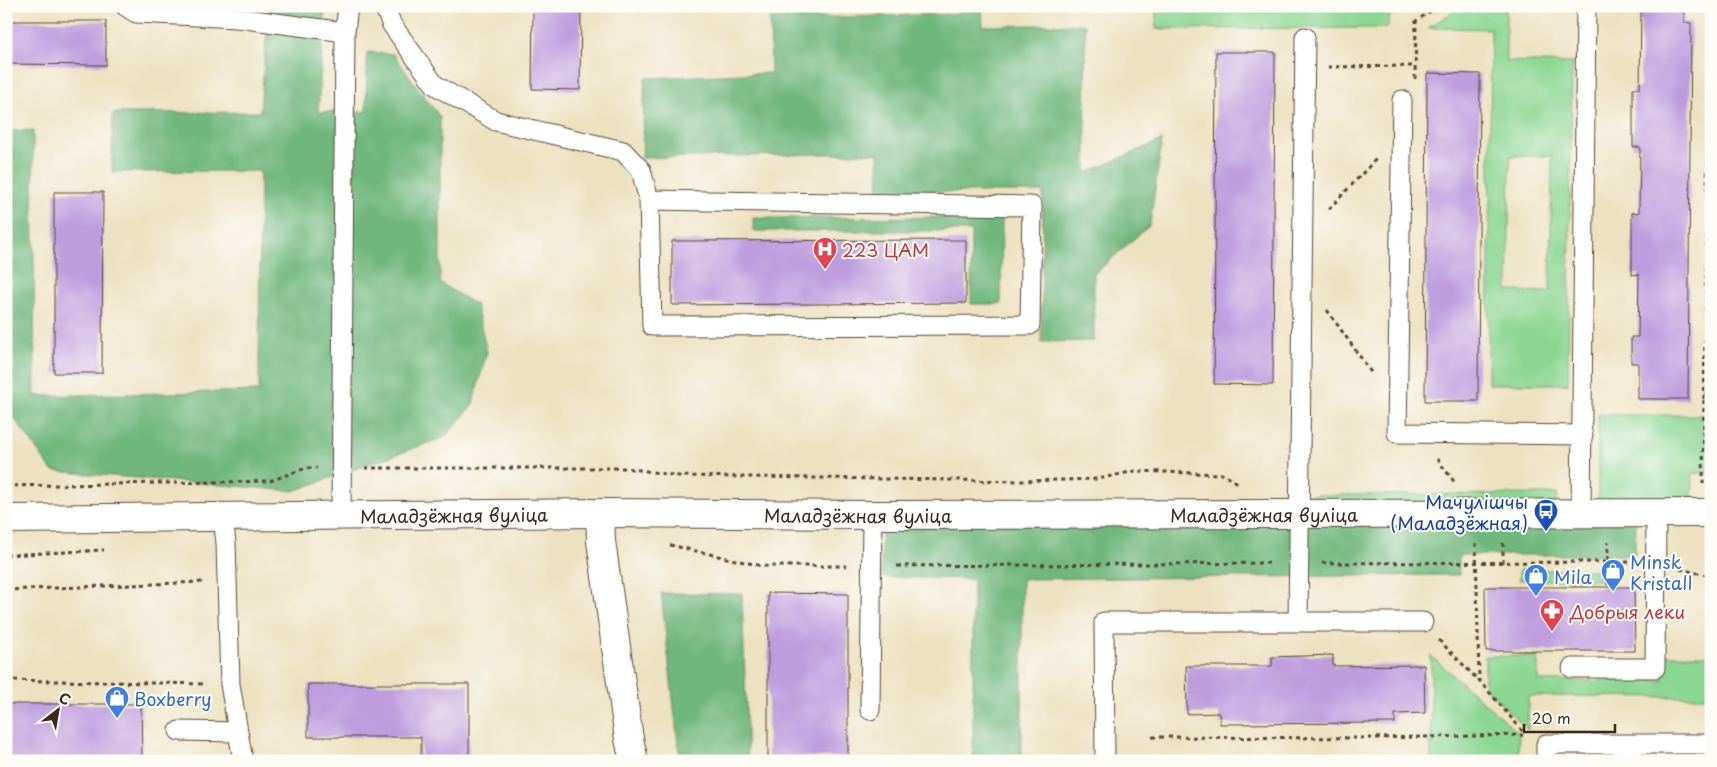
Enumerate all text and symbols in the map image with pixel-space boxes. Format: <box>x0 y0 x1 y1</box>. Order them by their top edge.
hospital icon: 223 ЦAM <box>812 236 838 270</box>
place label: 223 ЦAM <box>842 236 929 263</box>
place label: Мачулішчы (Маладзёжная) <box>1390 488 1528 536</box>
bus stop icon: Мачулішчы (Маладзёжная) <box>1533 498 1559 532</box>
street label: Маладзёжная вуліца <box>360 500 548 529</box>
street label: Маладзёжная вуліца <box>1170 500 1358 528</box>
street label: Маладзёжная вуліца <box>764 501 952 529</box>
place label: Minsk Kristall <box>1630 548 1692 596</box>
shop icon: Minsk Kristall <box>1600 558 1626 592</box>
shop icon: Mila <box>1523 563 1549 597</box>
place label: Mila <box>1554 563 1593 590</box>
pharmacy icon: Добрыя леки <box>1539 598 1565 632</box>
place label: Добрыя леки <box>1569 598 1685 625</box>
north arrow <box>32 684 82 734</box>
shop icon: Boxberry <box>104 685 130 719</box>
place label: Boxberry <box>134 685 212 712</box>
text: С <box>55 687 75 710</box>
scale bar <box>1524 702 1616 734</box>
text: 20 m <box>1532 706 1571 729</box>

